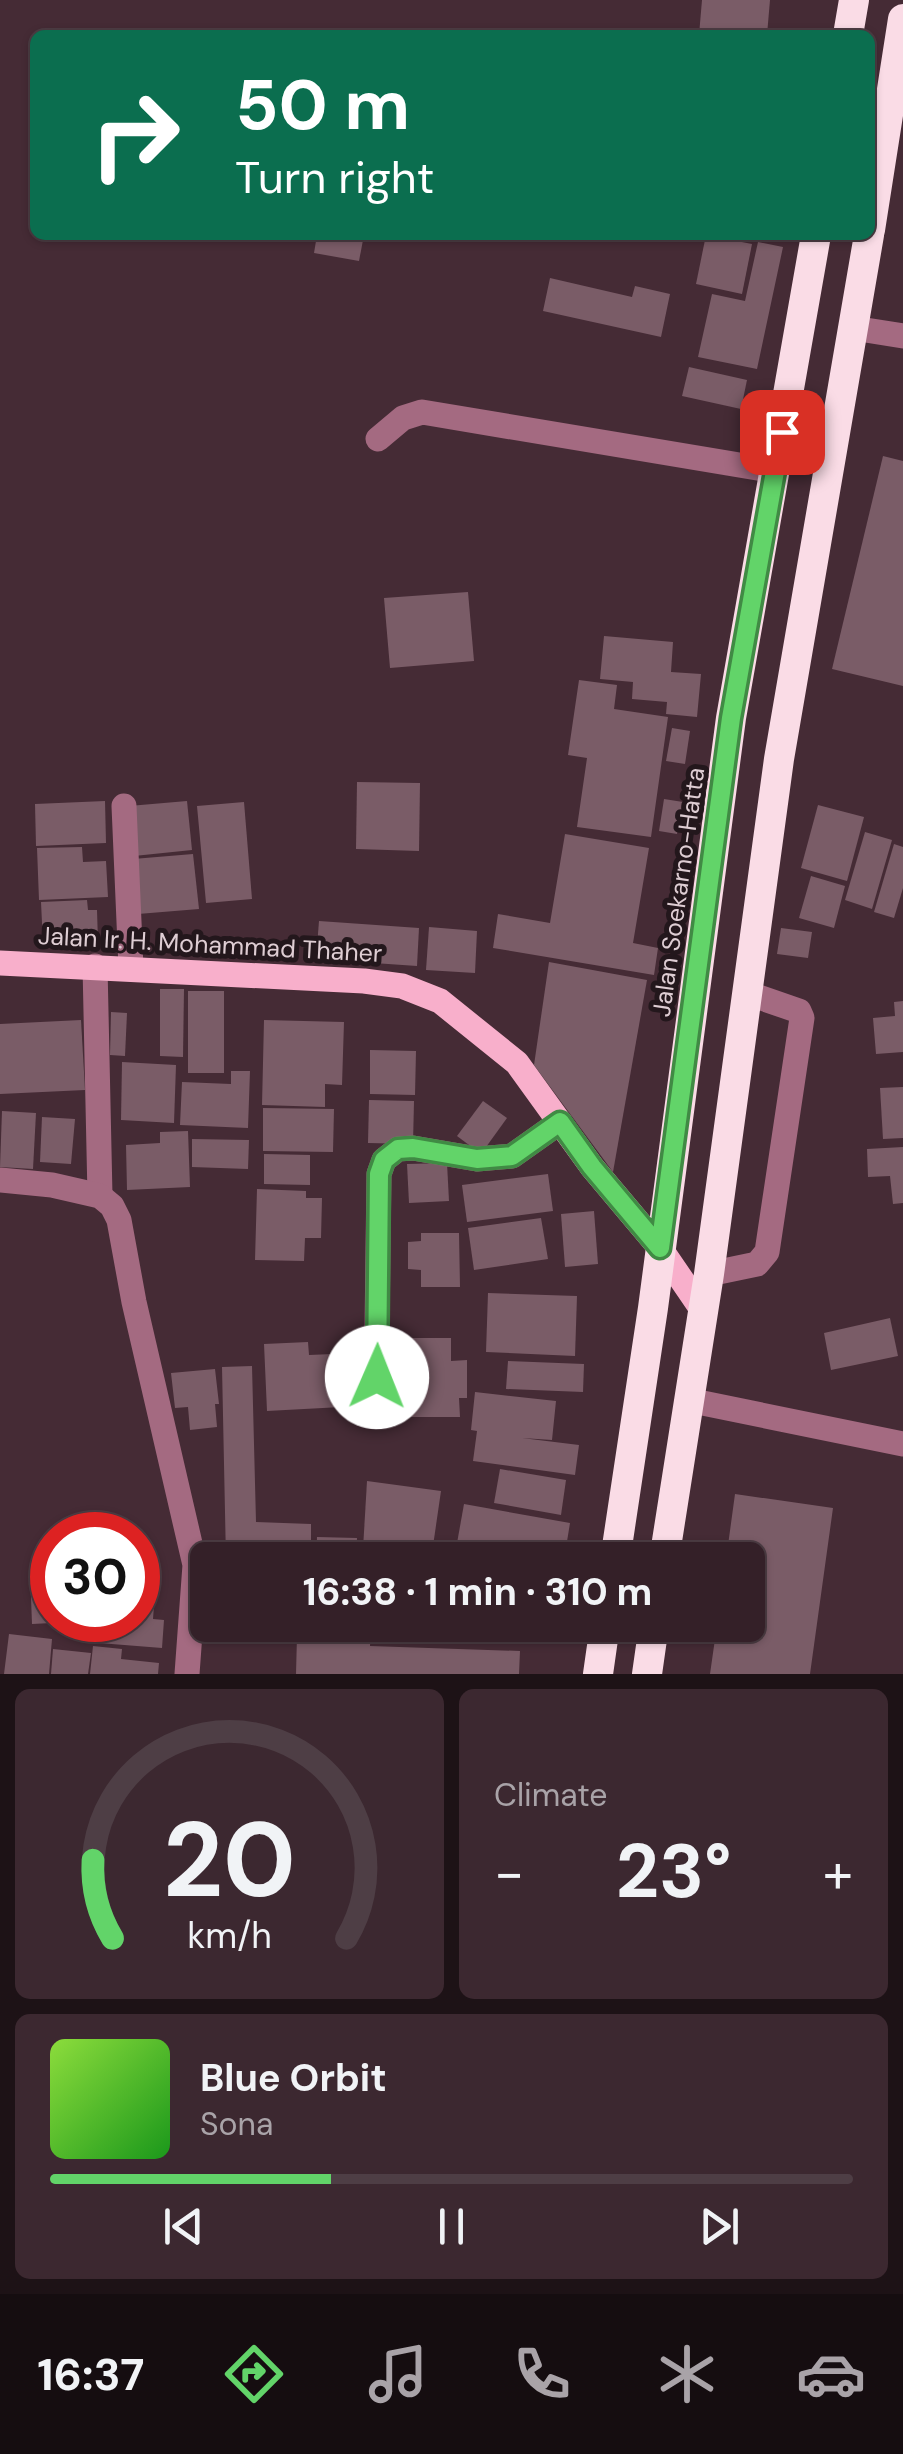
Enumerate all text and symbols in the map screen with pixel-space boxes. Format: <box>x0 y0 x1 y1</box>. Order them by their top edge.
text: 50 m <box>235 60 410 151</box>
icon: right <box>70 70 200 200</box>
text: Turn right <box>235 148 434 207</box>
pin <box>740 390 825 475</box>
icon: arrive <box>755 405 810 460</box>
street label: Jalan Soekarno-Hatta <box>645 765 712 1019</box>
street label: Jalan Ir. H. Mohammad Thaher <box>37 919 383 970</box>
position arrow <box>325 1325 429 1429</box>
speed limit sign: 30 <box>30 1512 160 1642</box>
text: 16:38 · 1 min · 310 m <box>303 1567 652 1617</box>
text: Climate <box>494 1774 608 1816</box>
text: 20 <box>163 1793 296 1928</box>
text: 23° <box>616 1823 731 1920</box>
text: − <box>494 1837 524 1909</box>
text: + <box>823 1837 853 1909</box>
text: km/h <box>187 1913 272 1959</box>
text: Blue Orbit <box>200 2053 387 2103</box>
text: Sona <box>200 2103 273 2145</box>
icon: previous <box>156 2199 211 2254</box>
icon: pause <box>424 2199 479 2254</box>
icon: next <box>692 2199 747 2254</box>
icon: directions <box>219 2339 289 2409</box>
icon: music <box>363 2339 433 2409</box>
icon: phone <box>507 2339 577 2409</box>
icon: climate <box>652 2339 722 2409</box>
icon: car <box>796 2339 866 2409</box>
text: 16:37 <box>37 2345 144 2404</box>

